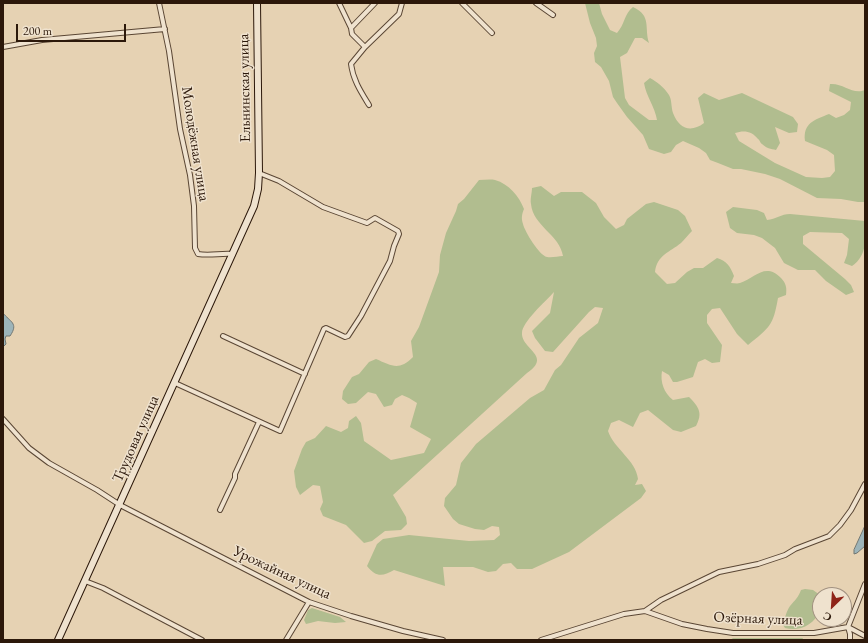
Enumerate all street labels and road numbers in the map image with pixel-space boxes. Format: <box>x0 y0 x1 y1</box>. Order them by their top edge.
street label: Ельнинская улица <box>235 34 255 142</box>
street label: Молодёжная улица <box>177 85 213 203</box>
street label: Трудовая улица <box>109 393 163 485</box>
street label: Урожайная улица <box>230 542 334 604</box>
street label: Озёрная улица <box>713 608 803 630</box>

